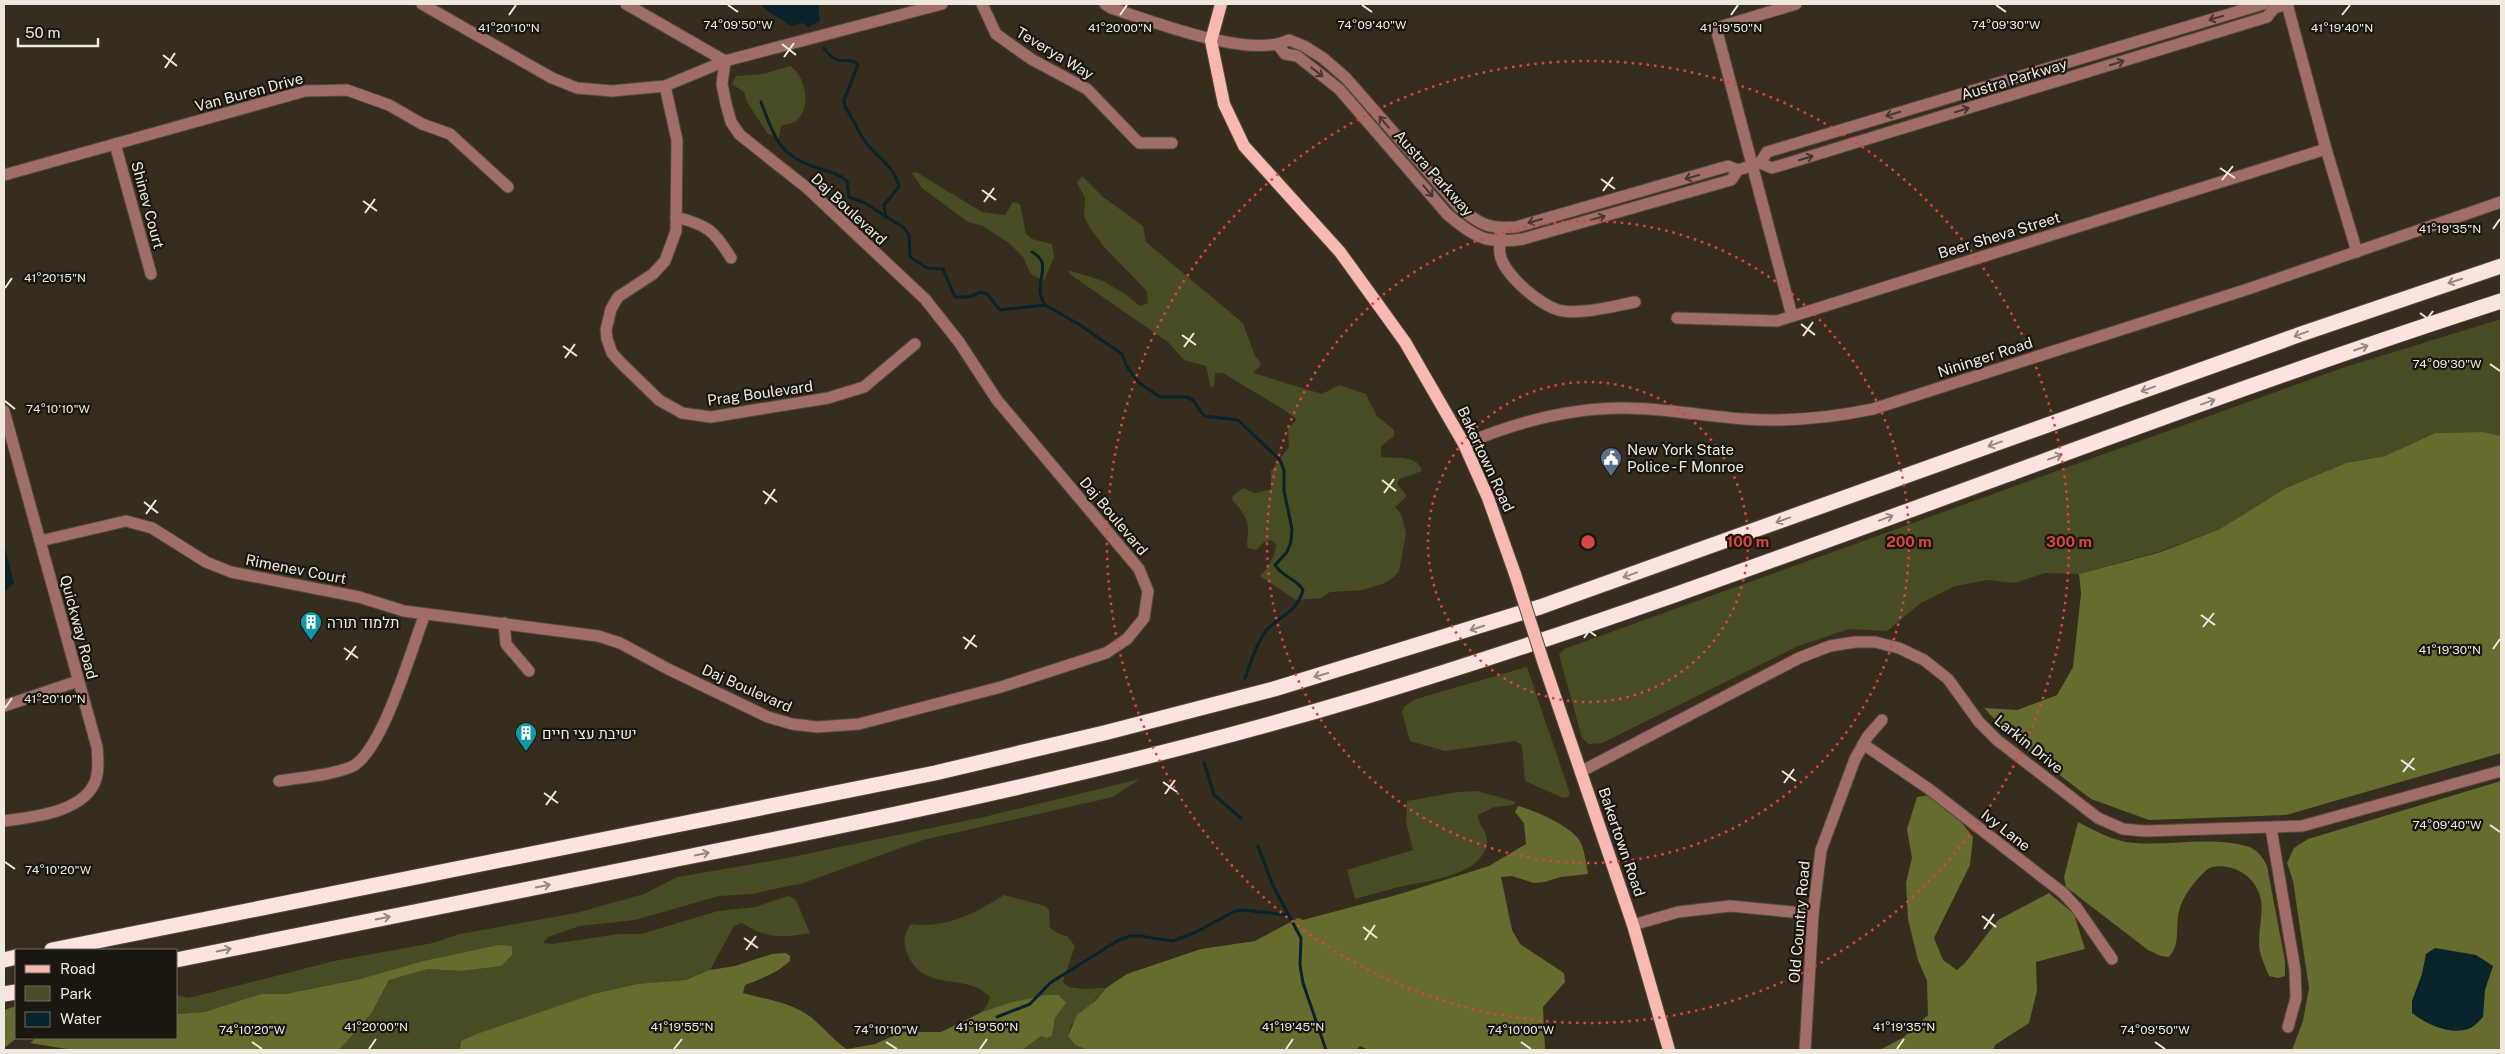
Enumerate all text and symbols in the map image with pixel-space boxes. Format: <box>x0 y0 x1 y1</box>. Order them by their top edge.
one-way arrow <box>2208 13 2224 23</box>
scale bar <box>18 15 98 47</box>
text: 74°09'50"W <box>703 18 773 32</box>
text: 74°09'40"W <box>1337 18 1407 32</box>
text: 74°09'30"W <box>1971 18 2041 32</box>
text: 41°20'10"N <box>478 21 540 35</box>
text: 41°20'00"N <box>1088 21 1152 35</box>
text: 41°19'50"N <box>1700 21 1762 35</box>
text: 41°19'40"N <box>2311 21 2373 35</box>
street label: Teverya Way <box>1013 23 1097 83</box>
text: 50 m <box>25 24 60 41</box>
street label: Austra Parkway <box>1959 55 2069 103</box>
one-way arrow <box>2109 57 2125 67</box>
one-way arrow <box>1311 66 1324 77</box>
street label: Van Buren Drive <box>193 69 305 115</box>
one-way arrow <box>1953 105 1969 115</box>
one-way arrow <box>1885 110 1901 120</box>
one-way arrow <box>1378 115 1390 128</box>
street label: Austra Parkway <box>1391 127 1477 219</box>
one-way arrow <box>1798 152 1814 162</box>
street label: Shinev Court <box>128 159 168 251</box>
street label: Daj Boulevard <box>808 170 890 248</box>
one-way arrow <box>1684 172 1700 182</box>
one-way arrow <box>1422 184 1433 197</box>
street label: Beer Sheva Street <box>1936 208 2062 262</box>
one-way arrow <box>1589 212 1605 222</box>
one-way arrow <box>1528 217 1544 227</box>
text: 41°19'35"N <box>2419 222 2481 236</box>
text: 41°20'15"N <box>24 271 86 285</box>
one-way arrow <box>2447 277 2463 286</box>
one-way arrow <box>2294 330 2309 339</box>
street label: Nininger Road <box>1935 334 2035 380</box>
one-way arrow <box>2353 343 2368 352</box>
text: 74°09'30"W <box>2412 357 2482 371</box>
street label: Prag Boulevard <box>706 377 814 409</box>
one-way arrow <box>2141 385 2156 394</box>
one-way arrow <box>2200 397 2215 406</box>
text: 74°10'10"W <box>26 402 91 416</box>
street label: Bakertown Road <box>1454 404 1518 514</box>
one-way arrow <box>1988 440 2004 449</box>
place label: New York State Police - F Monroe <box>1627 441 1744 475</box>
public building icon: New York State Police - F Monroe <box>1599 446 1623 477</box>
one-way arrow <box>2047 452 2062 461</box>
street label: Daj Boulevard <box>1076 474 1152 558</box>
one-way arrow <box>1878 513 1893 522</box>
one-way arrow <box>1776 516 1792 525</box>
centre of rings <box>1579 533 1597 551</box>
text: 100 m <box>1727 533 1769 550</box>
text: 200 m <box>1886 533 1932 550</box>
text: 300 m <box>2046 533 2092 550</box>
street label: Rimenev Court <box>244 551 348 587</box>
one-way arrow <box>1623 571 1639 580</box>
street label: Quickway Road <box>57 573 101 681</box>
building icon: תלמוד תורה <box>299 610 323 641</box>
place label: תלמוד תורה <box>327 614 399 631</box>
one-way arrow <box>1469 623 1485 633</box>
text: 41°19'30"N <box>2419 643 2481 657</box>
street label: Daj Boulevard <box>699 661 795 715</box>
one-way arrow <box>1314 670 1330 680</box>
text: 41°20'10"N <box>24 692 86 706</box>
street label: Larkin Drive <box>1991 711 2067 777</box>
building icon: ישיבת עצי חיים <box>514 721 538 752</box>
place label: ישיבת עצי חיים <box>542 725 637 742</box>
street label: Bakertown Road <box>1595 785 1649 899</box>
street label: Ivy Lane <box>1978 806 2034 854</box>
text: 74°09'40"W <box>2412 818 2482 832</box>
one-way arrow <box>694 849 710 859</box>
street label: Old Country Road <box>1785 860 1813 984</box>
text: 74°10'20"W <box>25 863 92 877</box>
one-way arrow <box>534 881 550 891</box>
one-way arrow <box>375 913 391 922</box>
one-way arrow <box>216 945 232 954</box>
legend <box>15 949 178 1039</box>
text: Road <box>60 960 96 977</box>
text: Park <box>60 985 92 1002</box>
text: Water <box>60 1010 102 1027</box>
text: 41°20'00"N <box>344 1020 408 1034</box>
text: 41°19'55"N <box>651 1020 713 1034</box>
text: 41°19'50"N <box>956 1020 1018 1034</box>
text: 41°19'45"N <box>1262 1020 1324 1034</box>
text: 41°19'35"N <box>1873 1020 1935 1034</box>
text: 74°10'20"W <box>219 1023 286 1037</box>
text: 74°10'10"W <box>854 1023 919 1037</box>
text: 74°10'00"W <box>1488 1023 1555 1037</box>
text: 74°09'50"W <box>2120 1023 2190 1037</box>

